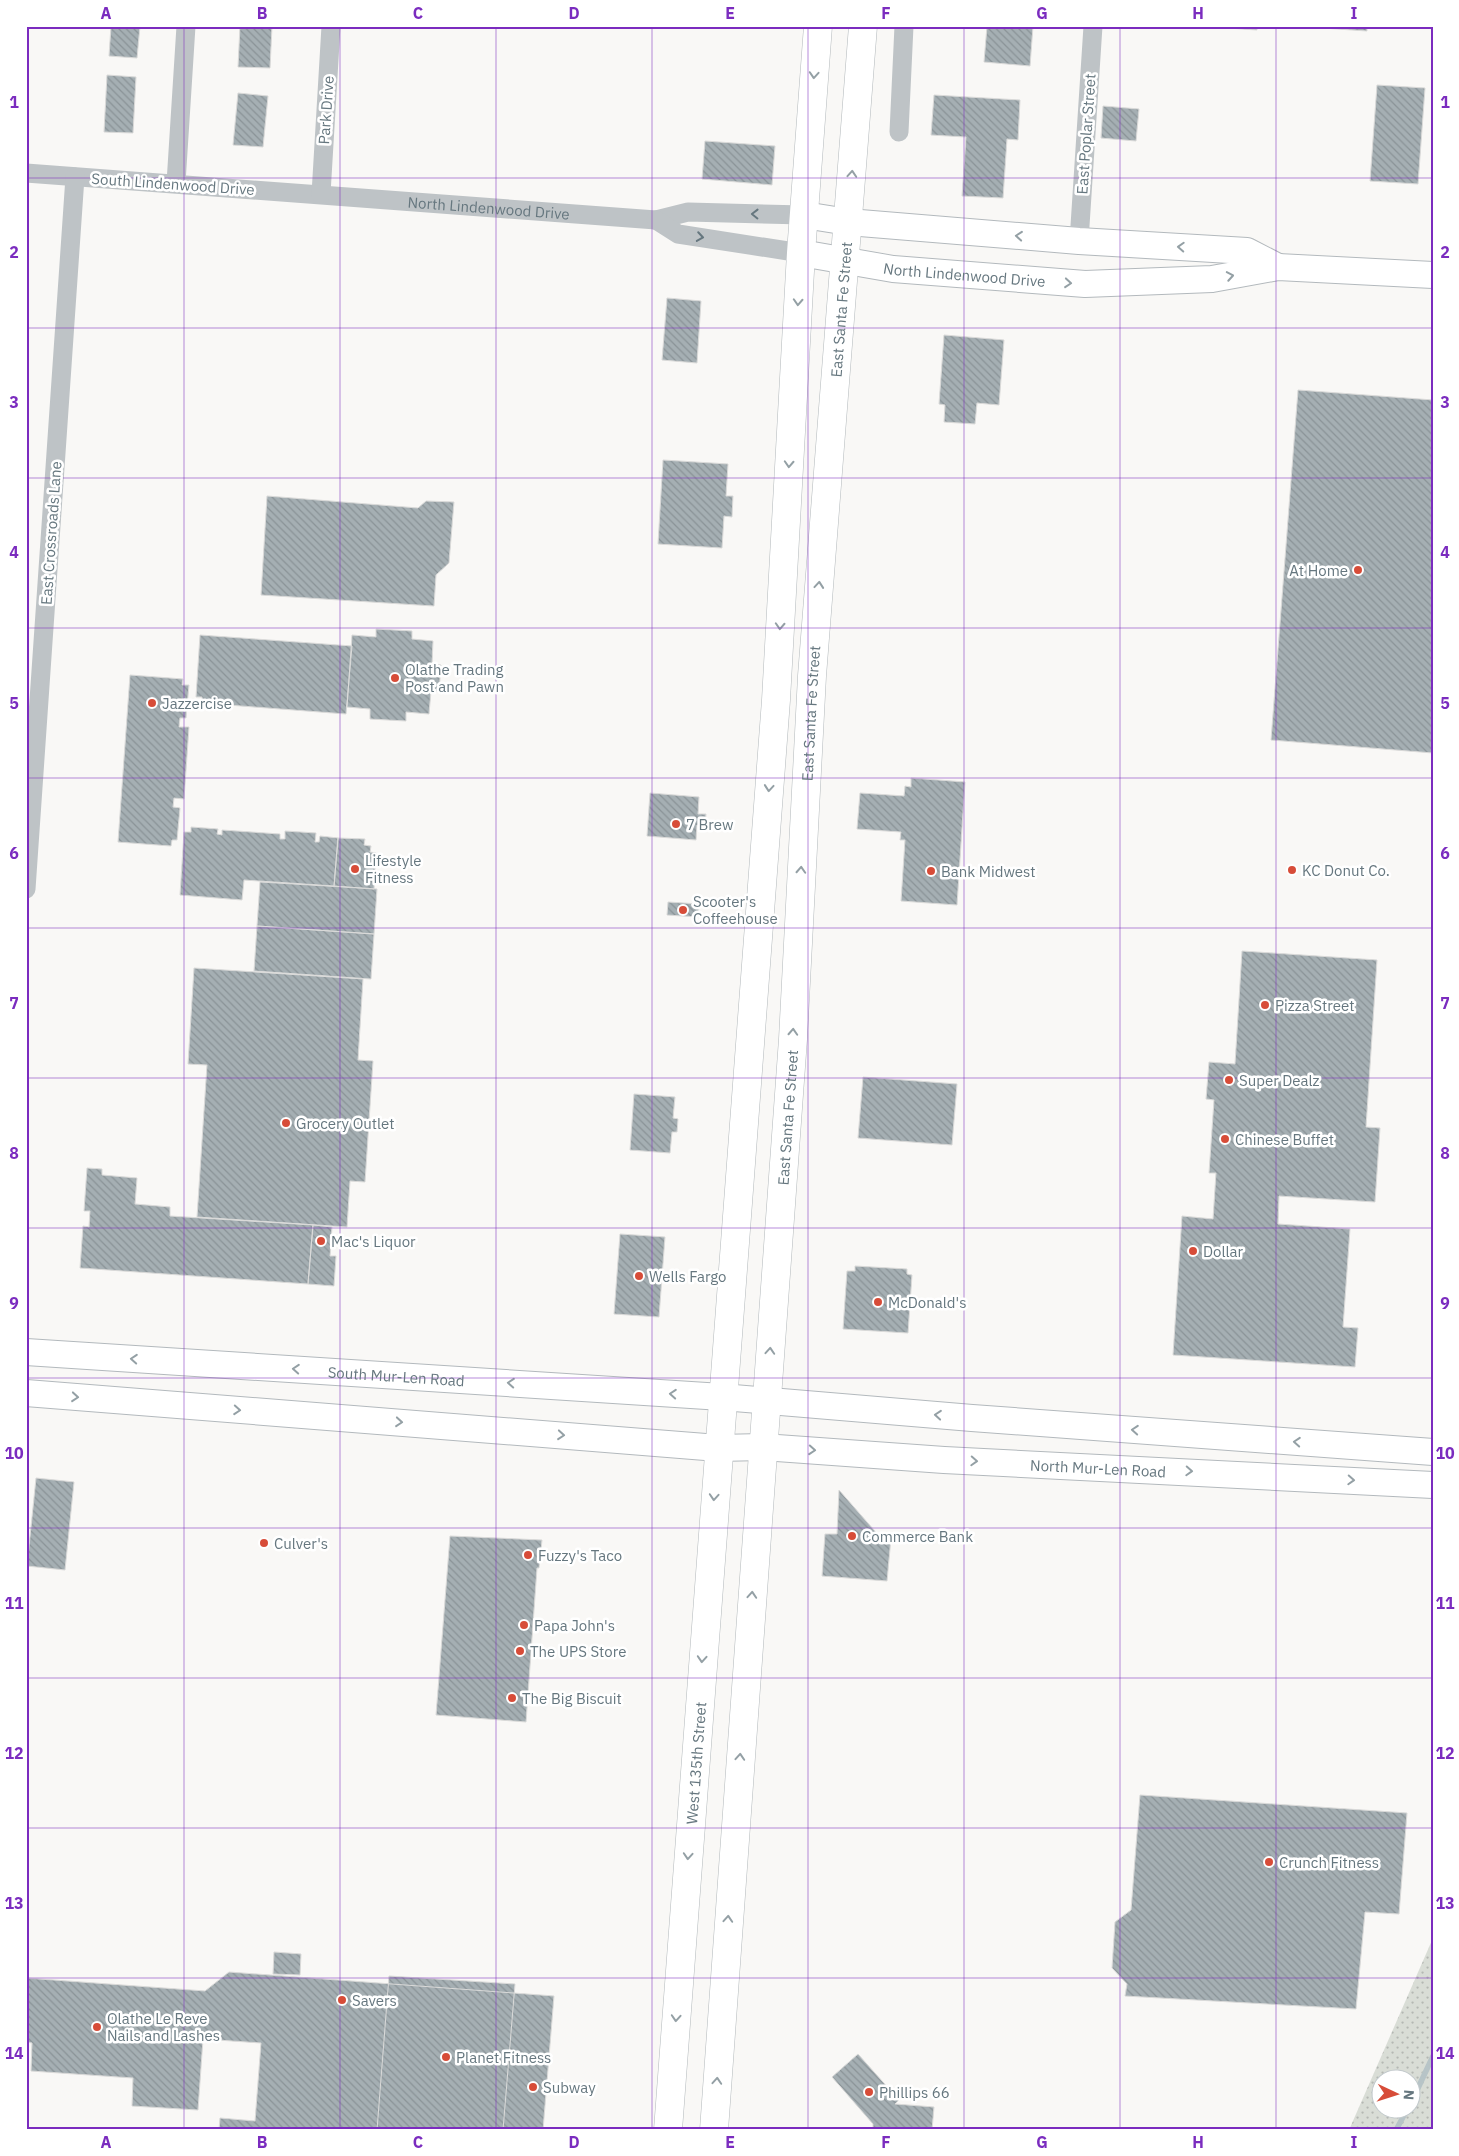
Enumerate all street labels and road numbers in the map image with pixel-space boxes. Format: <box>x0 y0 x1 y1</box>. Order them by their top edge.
street label: East Poplar Street <box>1072 73 1100 195</box>
street label: Park Drive <box>314 75 338 145</box>
street label: South Lindenwood Drive <box>91 169 255 199</box>
street label: North Lindenwood Drive <box>407 192 570 223</box>
street label: East Santa Fe Street <box>826 241 856 378</box>
street label: North Lindenwood Drive <box>882 258 1046 290</box>
street label: East Crossroads Lane <box>36 460 66 606</box>
street label: East Santa Fe Street <box>797 645 824 782</box>
street label: East Santa Fe Street <box>773 1049 802 1186</box>
street label: South Mur-Len Road <box>327 1362 465 1390</box>
street label: North Mur-Len Road <box>1030 1455 1167 1481</box>
street label: West 135th Street <box>682 1701 710 1825</box>

